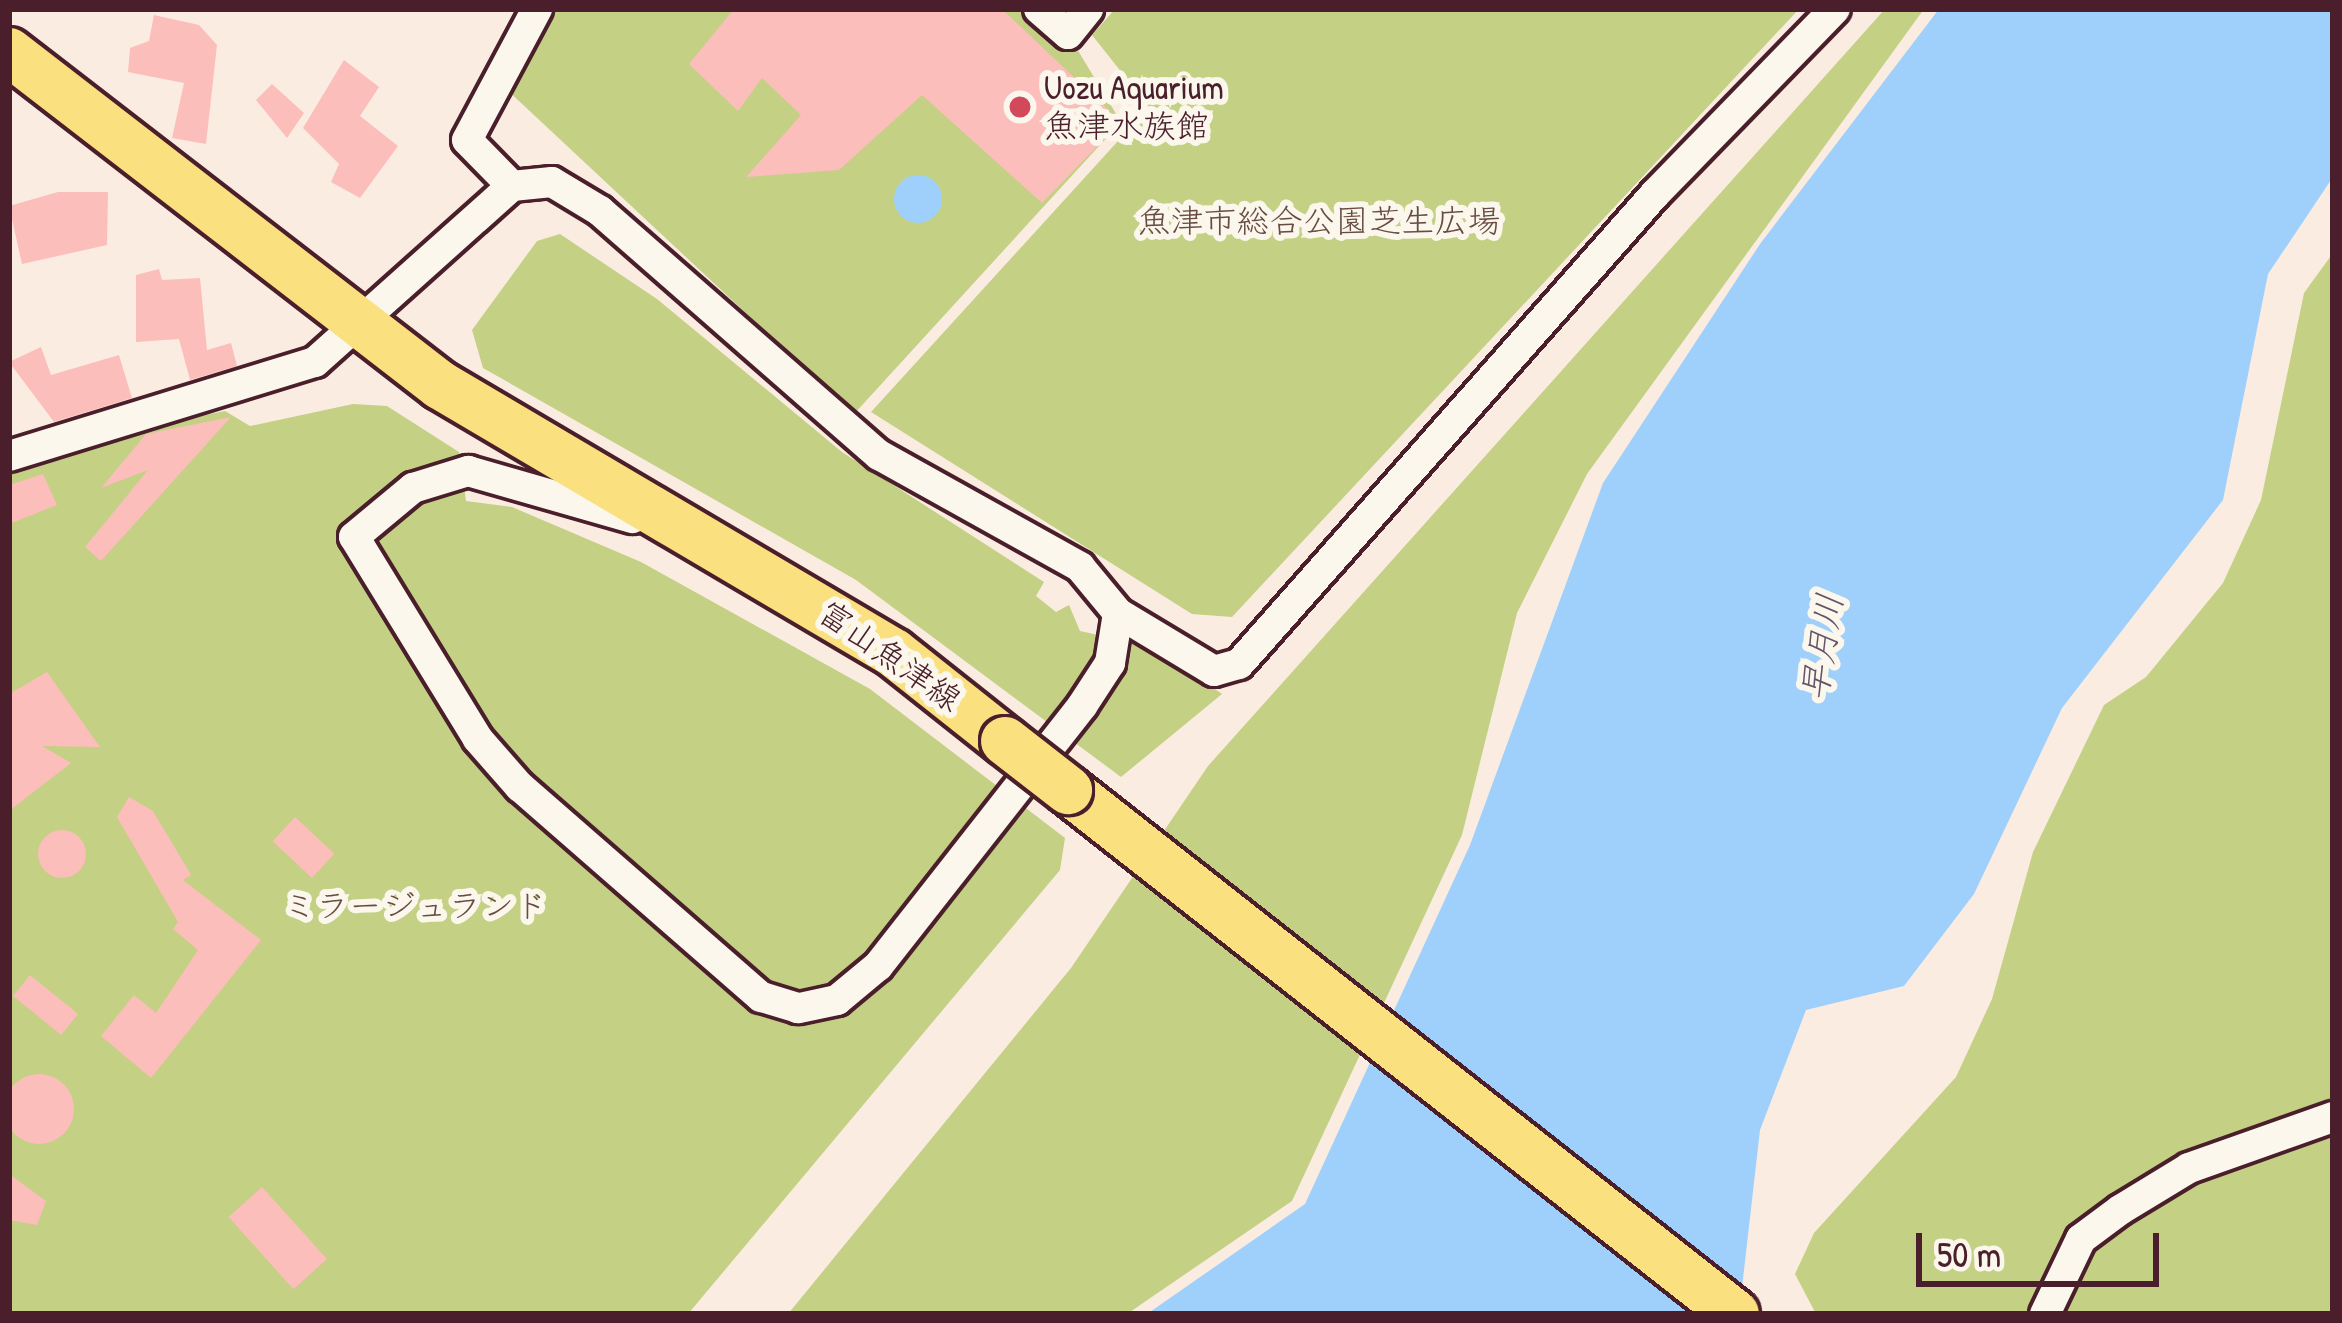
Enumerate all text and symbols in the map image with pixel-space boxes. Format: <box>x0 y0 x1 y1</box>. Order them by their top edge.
place label: Uozu Aquarium 魚津水族館 <box>1044 68 1224 146</box>
marker: Uozu Aquarium 魚津水族館 <box>1007 94 1033 120</box>
park label: 魚津市総合公園芝生広場 <box>1138 201 1500 241</box>
water label: 早月川 <box>1791 590 1851 704</box>
street label: 富山魚津線 <box>811 592 969 720</box>
park label: ミラージュランド <box>283 886 547 926</box>
scale bar <box>1922 1209 2165 1283</box>
text: 50 m <box>1937 1229 2001 1278</box>

